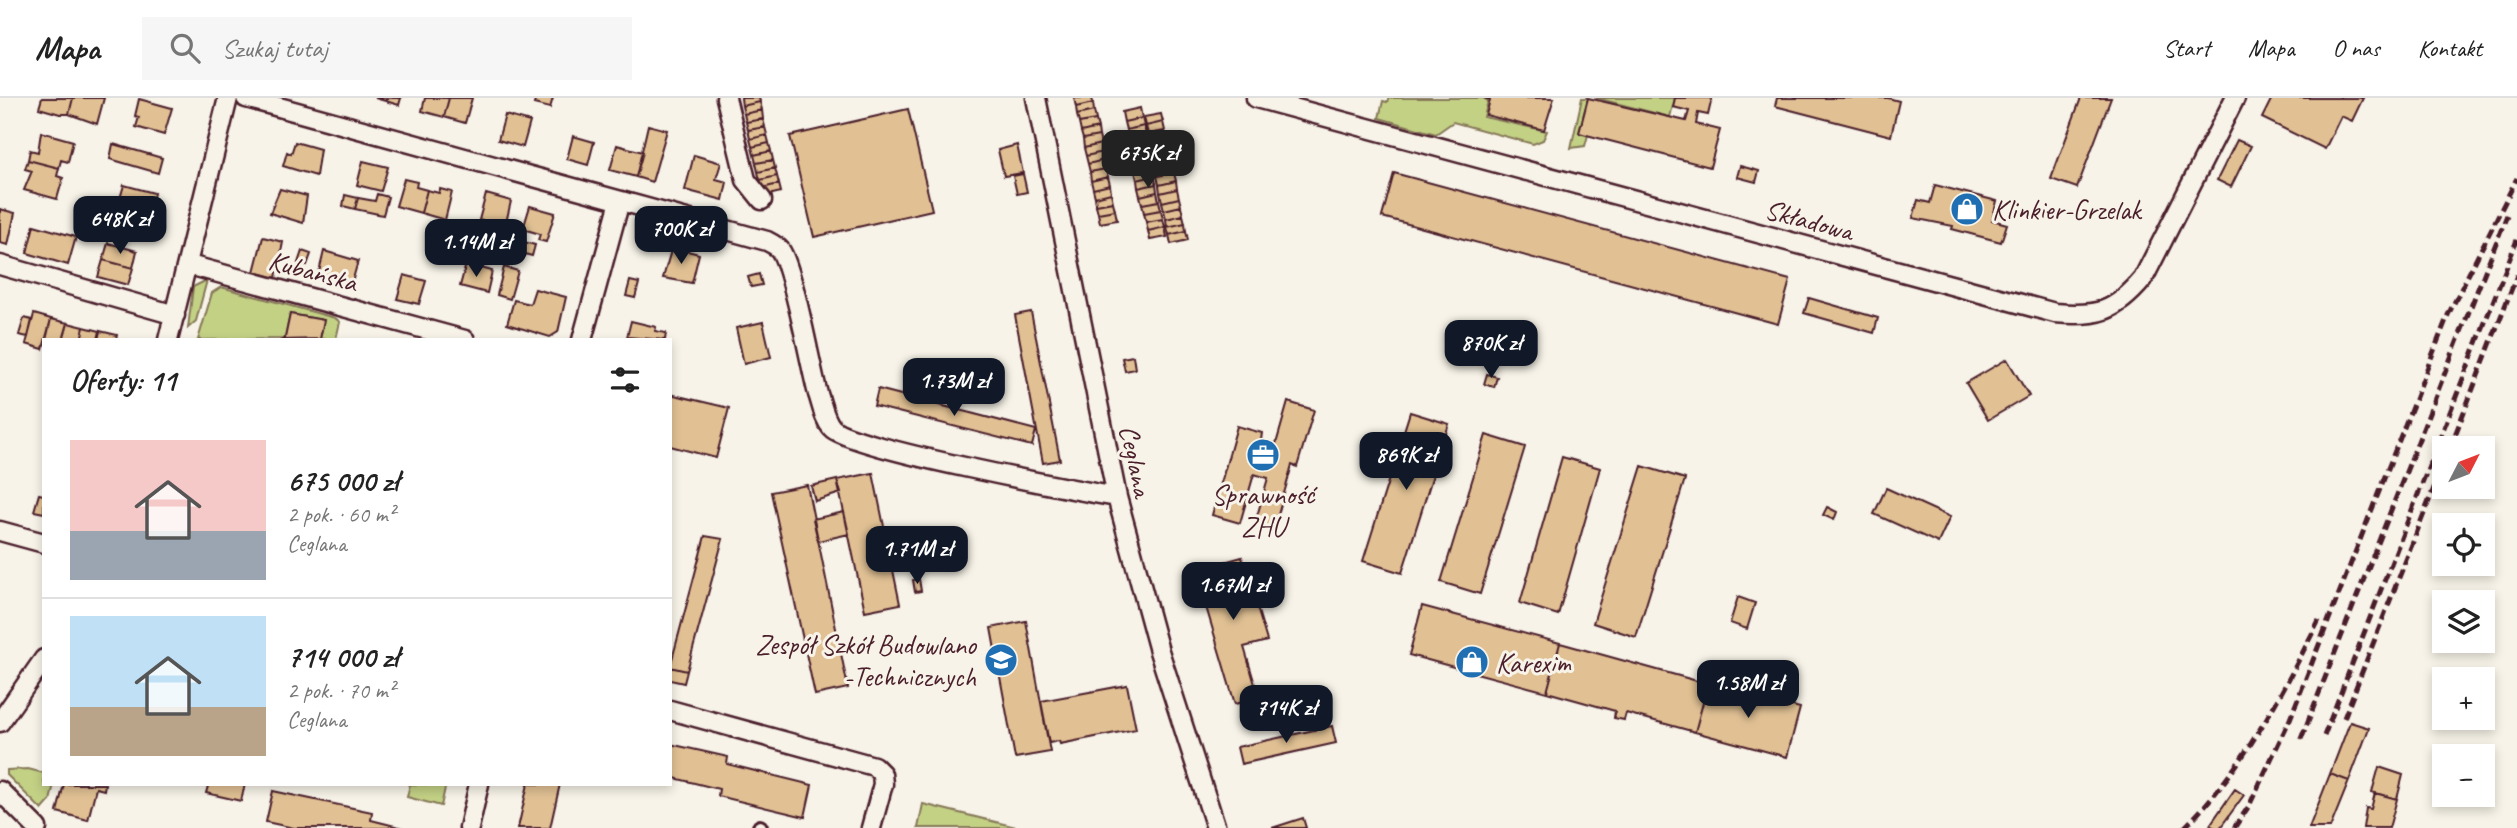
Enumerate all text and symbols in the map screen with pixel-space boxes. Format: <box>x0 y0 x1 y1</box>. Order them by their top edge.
search box <box>142 17 632 80</box>
text: Mapa <box>35 27 100 69</box>
icon: search <box>166 29 204 67</box>
text: Szukaj tutaj <box>222 32 328 65</box>
text: Start <box>2163 33 2210 63</box>
text: Mapa <box>2248 33 2295 63</box>
text: O nas <box>2333 33 2380 63</box>
text: Kontakt <box>2418 33 2482 63</box>
pin: 675K zł <box>1083 130 1213 190</box>
text: 675K zł <box>1118 138 1178 167</box>
shop icon: Klinkier-Grzelak <box>1948 190 1986 228</box>
street label: Składowa <box>1761 192 1859 249</box>
place label: Klinkier-Grzelak <box>1992 192 2143 227</box>
pin: 648K zł <box>55 197 185 256</box>
text: 648K zł <box>89 204 151 233</box>
pin: 700K zł <box>616 206 746 266</box>
text: 700K zł <box>651 214 711 243</box>
pin: 1.14M zł <box>404 220 548 279</box>
text: 1.14M zł <box>441 227 511 256</box>
street label: Kubańska <box>265 242 363 300</box>
pin: 870K zł <box>1426 320 1556 380</box>
text: 870K zł <box>1461 328 1521 357</box>
pin: 1.73M zł <box>882 358 1026 418</box>
text: Oferty: 11 <box>70 361 176 399</box>
icon: filters <box>606 361 644 399</box>
text: 1.73M zł <box>919 366 989 395</box>
street label: Ceglana <box>1111 422 1161 502</box>
pin: 869K zł <box>1341 432 1471 492</box>
office icon: Sprawność ZHU <box>1244 436 1282 474</box>
north arrow <box>2432 436 2496 499</box>
map controls <box>2432 436 2495 807</box>
text: 869K zł <box>1376 440 1436 469</box>
text: 675 000 zł <box>287 462 399 500</box>
icon: home <box>126 468 210 552</box>
place label: Sprawność ZHU <box>1212 477 1319 544</box>
text: 2 pok. · 60 m² <box>287 500 395 529</box>
button: locate <box>2432 513 2495 576</box>
pin: 1.71M zł <box>845 526 989 586</box>
text: Ceglana <box>287 529 346 558</box>
text: 1.71M zł <box>882 534 952 563</box>
pin: 1.67M zł <box>1161 562 1305 622</box>
text: 1.67M zł <box>1198 570 1268 599</box>
button: layers <box>2432 590 2495 653</box>
place label: Zespół Szkół Budowlano -Technicznych <box>755 627 978 694</box>
text: 714 000 zł <box>287 638 399 676</box>
school or university icon: Zespół Szkół Budowlano -Technicznych <box>982 641 1020 679</box>
shop icon: Karexim <box>1453 643 1491 681</box>
icon: home <box>126 644 210 728</box>
place label: Karexim <box>1496 645 1572 680</box>
pin: 1.58M zł <box>1676 660 1820 720</box>
button: + <box>2432 667 2495 730</box>
text: 1.58M zł <box>1713 668 1783 697</box>
text: 2 pok. · 70 m² <box>287 676 395 705</box>
pin: 714K zł <box>1221 686 1351 745</box>
text: 714K zł <box>1256 693 1316 722</box>
text: Ceglana <box>287 705 346 734</box>
button: − <box>2432 744 2495 807</box>

